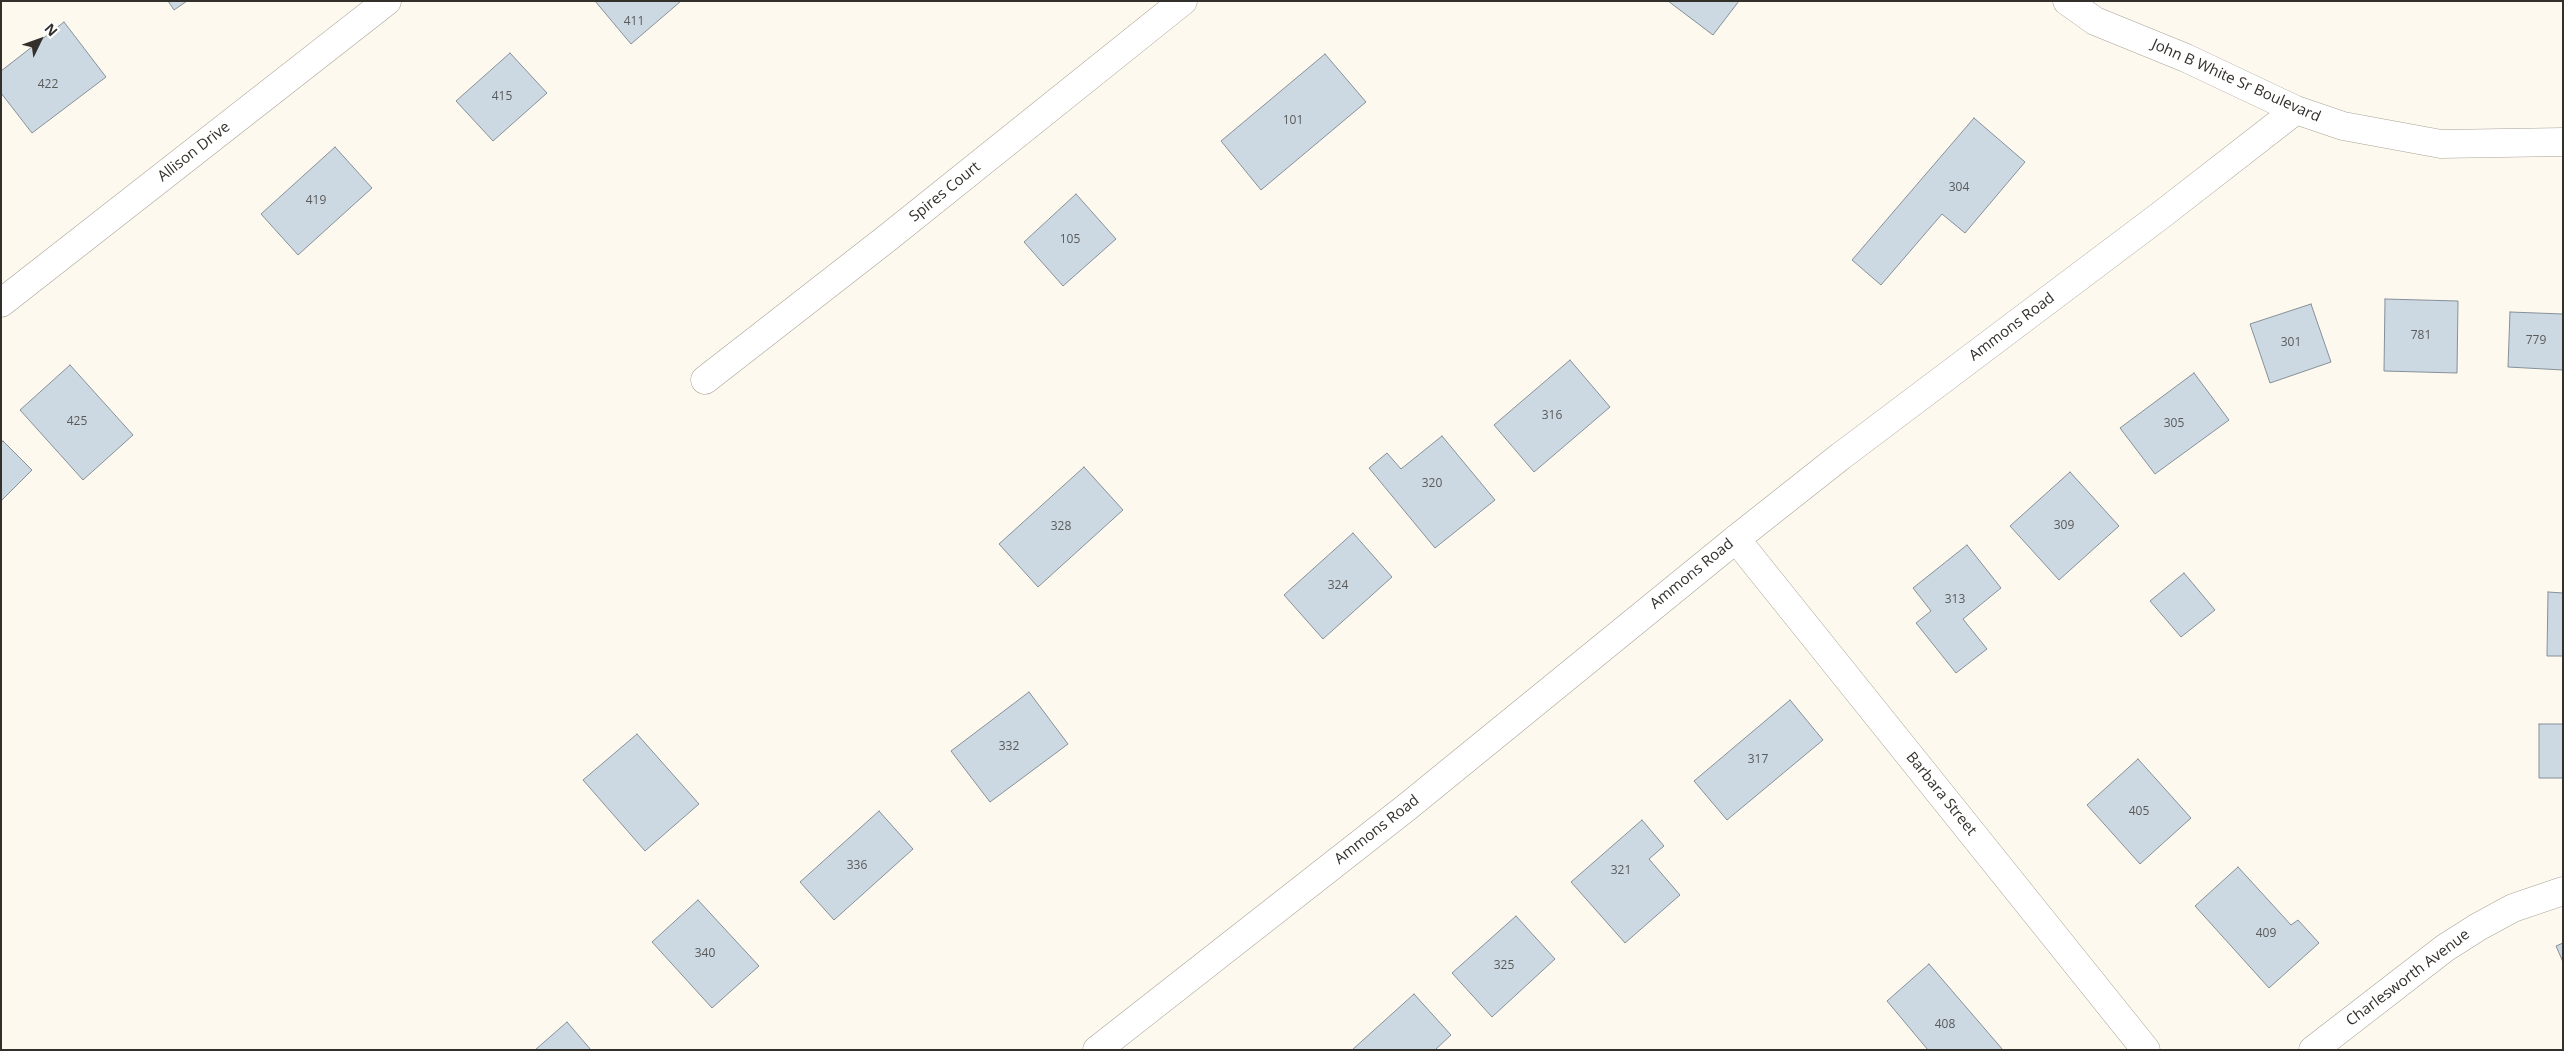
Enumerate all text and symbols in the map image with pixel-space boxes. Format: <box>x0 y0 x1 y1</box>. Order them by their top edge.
north arrow <box>15 15 65 65</box>
house number: 411 <box>624 15 644 29</box>
text: N <box>41 19 62 40</box>
street label: John B White Sr Boulevard <box>2149 36 2323 126</box>
house number: 422 <box>38 78 58 92</box>
house number: 415 <box>492 90 512 104</box>
house number: 101 <box>1283 114 1303 128</box>
street label: Allison Drive <box>154 118 234 186</box>
street label: Spires Court <box>906 158 984 226</box>
house number: 304 <box>1949 181 1969 195</box>
house number: 419 <box>306 194 326 208</box>
house number: 105 <box>1060 233 1080 247</box>
street label: Ammons Road <box>1966 289 2058 365</box>
house number: 781 <box>2411 329 2431 343</box>
house number: 779 <box>2526 334 2546 348</box>
house number: 301 <box>2281 336 2301 350</box>
house number: 316 <box>1542 409 1562 423</box>
house number: 425 <box>67 415 87 429</box>
house number: 305 <box>2164 417 2184 431</box>
house number: 320 <box>1422 477 1442 491</box>
house number: 309 <box>2054 519 2074 533</box>
house number: 328 <box>1051 520 1071 534</box>
street label: Ammons Road <box>1647 535 1737 613</box>
house number: 324 <box>1328 579 1348 593</box>
house number: 313 <box>1945 593 1965 607</box>
house number: 332 <box>999 740 1019 754</box>
street label: Barbara Street <box>1902 749 1980 839</box>
house number: 317 <box>1748 753 1768 767</box>
street label: Ammons Road <box>1331 791 1423 869</box>
house number: 405 <box>2129 805 2149 819</box>
house number: 336 <box>847 859 867 873</box>
house number: 321 <box>1611 864 1631 878</box>
street label: Charlesworth Avenue <box>2343 926 2473 1030</box>
house number: 409 <box>2256 927 2276 941</box>
house number: 340 <box>695 947 715 961</box>
house number: 325 <box>1494 959 1514 973</box>
house number: 408 <box>1935 1018 1955 1032</box>

